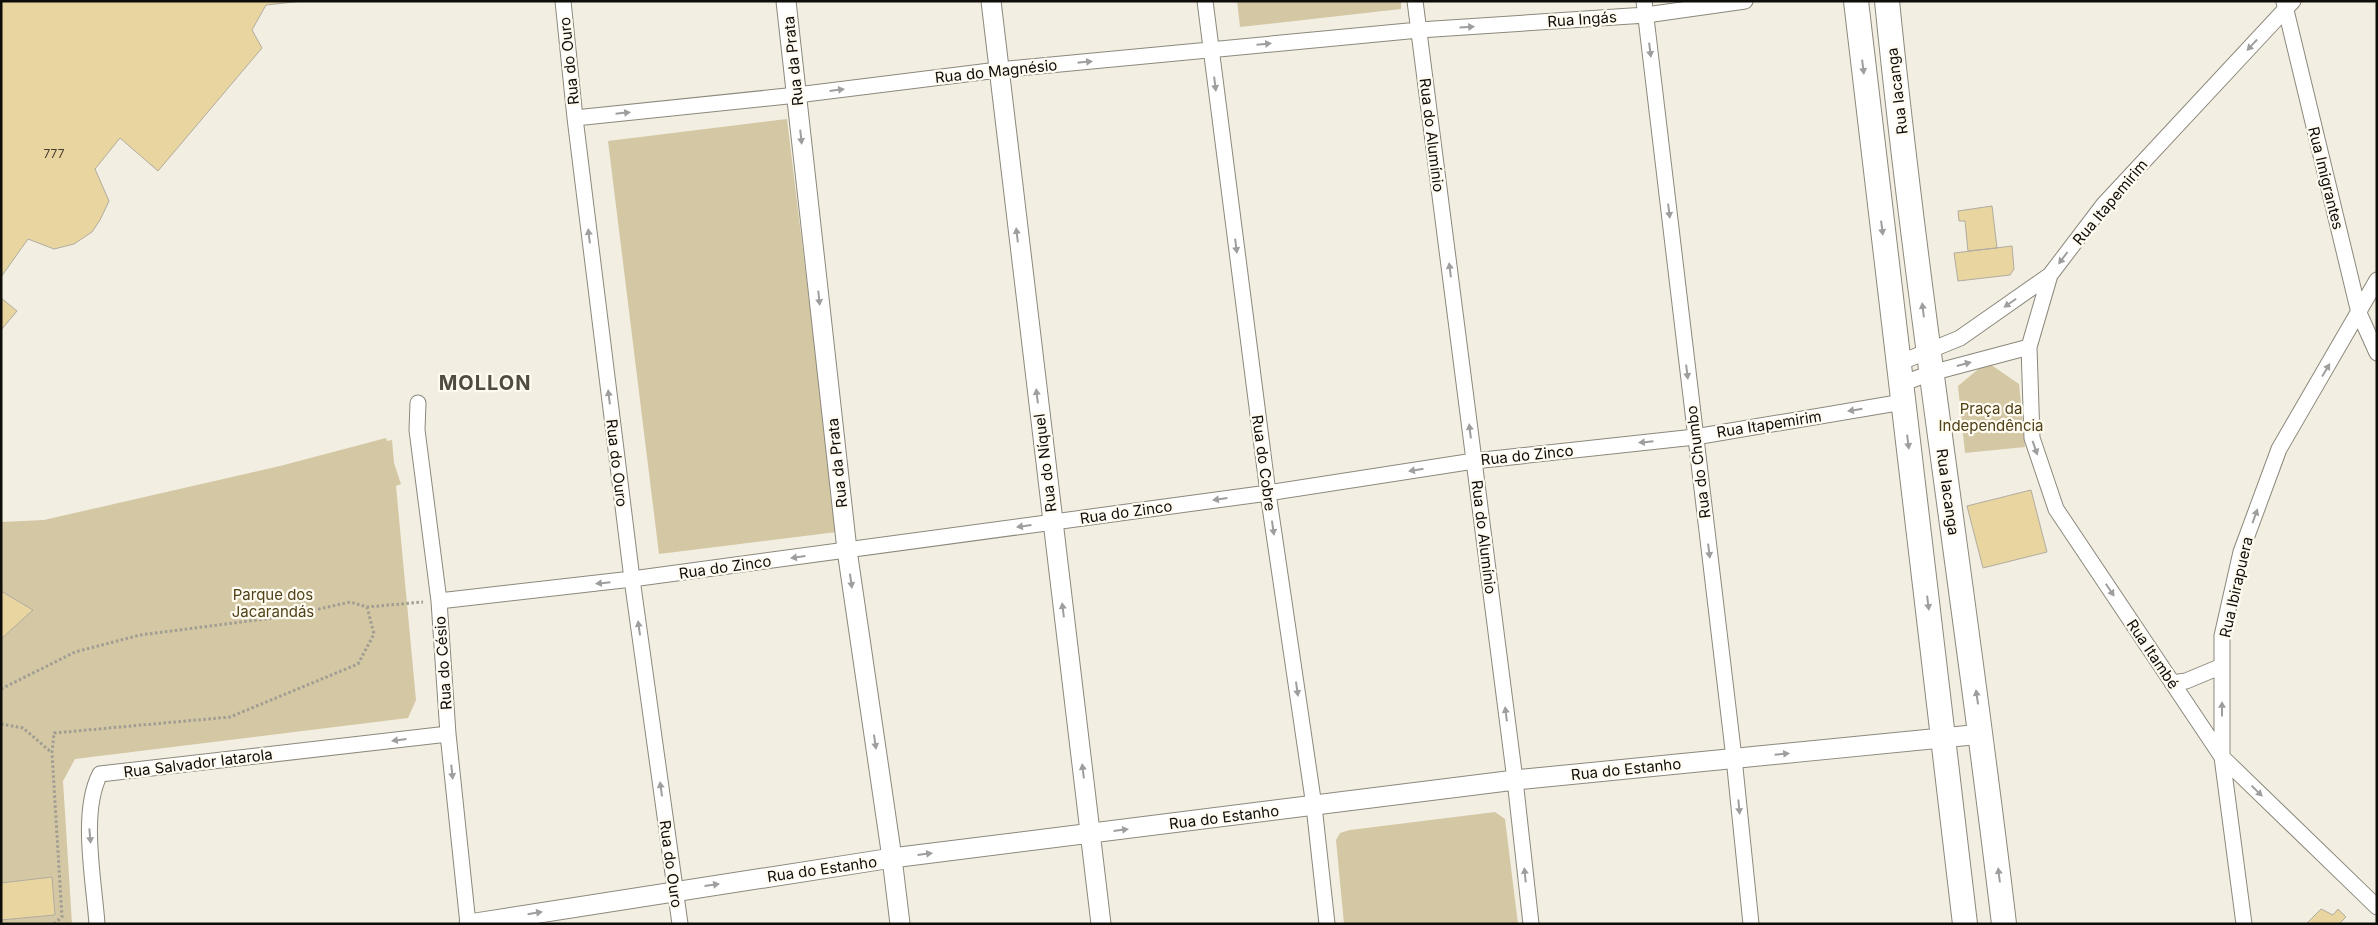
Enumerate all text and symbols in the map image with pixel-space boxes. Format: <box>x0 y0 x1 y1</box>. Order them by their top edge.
street label: Rua Ingás <box>1547 7 1617 31</box>
street label: Rua da Prata <box>779 15 807 107</box>
street label: Rua do Ouro <box>555 16 583 106</box>
one-way arrow <box>1460 22 1476 30</box>
one-way arrow <box>2246 38 2258 50</box>
one-way arrow <box>1257 40 1273 48</box>
one-way arrow <box>1646 42 1654 58</box>
street label: Rua Iacanga <box>1882 47 1912 135</box>
street label: Rua do Magnésio <box>934 55 1058 87</box>
one-way arrow <box>1077 57 1093 65</box>
one-way arrow <box>1859 59 1867 75</box>
one-way arrow <box>1211 77 1219 93</box>
street label: Rua do Alumínio <box>1416 77 1448 193</box>
one-way arrow <box>829 86 845 94</box>
one-way arrow <box>615 109 631 117</box>
street label: Rua Imigrantes <box>2304 125 2348 232</box>
one-way arrow <box>797 129 805 145</box>
house number: 777 <box>44 146 65 161</box>
street label: Rua Itapemirim <box>2069 155 2151 249</box>
one-way arrow <box>1665 203 1673 219</box>
one-way arrow <box>1878 221 1886 237</box>
one-way arrow <box>1013 227 1021 243</box>
one-way arrow <box>585 228 593 244</box>
one-way arrow <box>1232 238 1240 254</box>
one-way arrow <box>2058 251 2069 264</box>
one-way arrow <box>1445 262 1453 278</box>
one-way arrow <box>815 291 823 307</box>
one-way arrow <box>2003 298 2017 308</box>
one-way arrow <box>1919 302 1927 318</box>
one-way arrow <box>1957 360 1972 368</box>
one-way arrow <box>2321 364 2330 377</box>
one-way arrow <box>1683 365 1691 381</box>
district label: MOLLON <box>439 371 531 395</box>
one-way arrow <box>1033 388 1041 404</box>
one-way arrow <box>605 389 613 405</box>
park label: Praça da Independência <box>1938 399 2044 435</box>
street label: Rua do Chumbo <box>1682 404 1714 520</box>
street label: Rua Itapemirim <box>1715 406 1823 442</box>
one-way arrow <box>1847 407 1863 415</box>
street label: Rua do Níquel <box>1030 413 1060 513</box>
street label: Rua do Cobre <box>1248 414 1280 512</box>
street label: Rua da Prata <box>823 417 851 509</box>
street label: Rua do Ouro <box>602 418 632 508</box>
one-way arrow <box>1466 423 1474 439</box>
one-way arrow <box>1904 434 1912 450</box>
one-way arrow <box>1638 438 1654 446</box>
one-way arrow <box>2032 440 2039 455</box>
street label: Rua do Zinco <box>1480 441 1574 469</box>
street label: Rua Iacanga <box>1933 447 1963 537</box>
one-way arrow <box>1407 467 1423 475</box>
street label: Rua do Alumínio <box>1468 479 1500 595</box>
one-way arrow <box>1212 495 1228 503</box>
street label: Rua do Zinco <box>1079 496 1173 528</box>
one-way arrow <box>2252 508 2259 523</box>
one-way arrow <box>1269 521 1277 537</box>
one-way arrow <box>1016 522 1032 530</box>
street label: Rua Ibirapuera <box>2215 535 2257 639</box>
one-way arrow <box>1705 544 1713 560</box>
street label: Rua do Zinco <box>678 551 772 583</box>
one-way arrow <box>790 553 806 561</box>
one-way arrow <box>848 574 856 590</box>
one-way arrow <box>594 579 610 587</box>
one-way arrow <box>2106 583 2115 597</box>
park label: Parque dos Jacarandás <box>232 585 314 621</box>
one-way arrow <box>1924 596 1932 612</box>
one-way arrow <box>1059 602 1067 618</box>
street label: Rua do Césio <box>430 616 456 710</box>
street label: Rua Itambé <box>2123 616 2183 692</box>
one-way arrow <box>634 620 642 636</box>
one-way arrow <box>1293 681 1301 697</box>
one-way arrow <box>1972 688 1980 704</box>
one-way arrow <box>2218 700 2226 716</box>
one-way arrow <box>1502 706 1510 722</box>
one-way arrow <box>871 734 879 750</box>
one-way arrow <box>391 736 407 744</box>
street label: Rua Salvador Iatarola <box>122 744 274 782</box>
one-way arrow <box>1775 750 1791 758</box>
street label: Rua do Estanho <box>1570 754 1682 784</box>
one-way arrow <box>1079 763 1087 779</box>
one-way arrow <box>448 764 456 780</box>
one-way arrow <box>656 781 664 797</box>
one-way arrow <box>2251 785 2263 797</box>
one-way arrow <box>1735 799 1743 815</box>
street label: Rua do Estanho <box>1168 801 1280 833</box>
street label: Rua do Ouro <box>655 819 687 909</box>
one-way arrow <box>1113 826 1129 834</box>
one-way arrow <box>86 828 94 844</box>
one-way arrow <box>917 850 933 858</box>
street label: Rua do Estanho <box>766 852 878 886</box>
one-way arrow <box>1521 867 1529 883</box>
one-way arrow <box>1995 867 2003 883</box>
one-way arrow <box>705 881 721 889</box>
one-way arrow <box>527 909 543 917</box>

